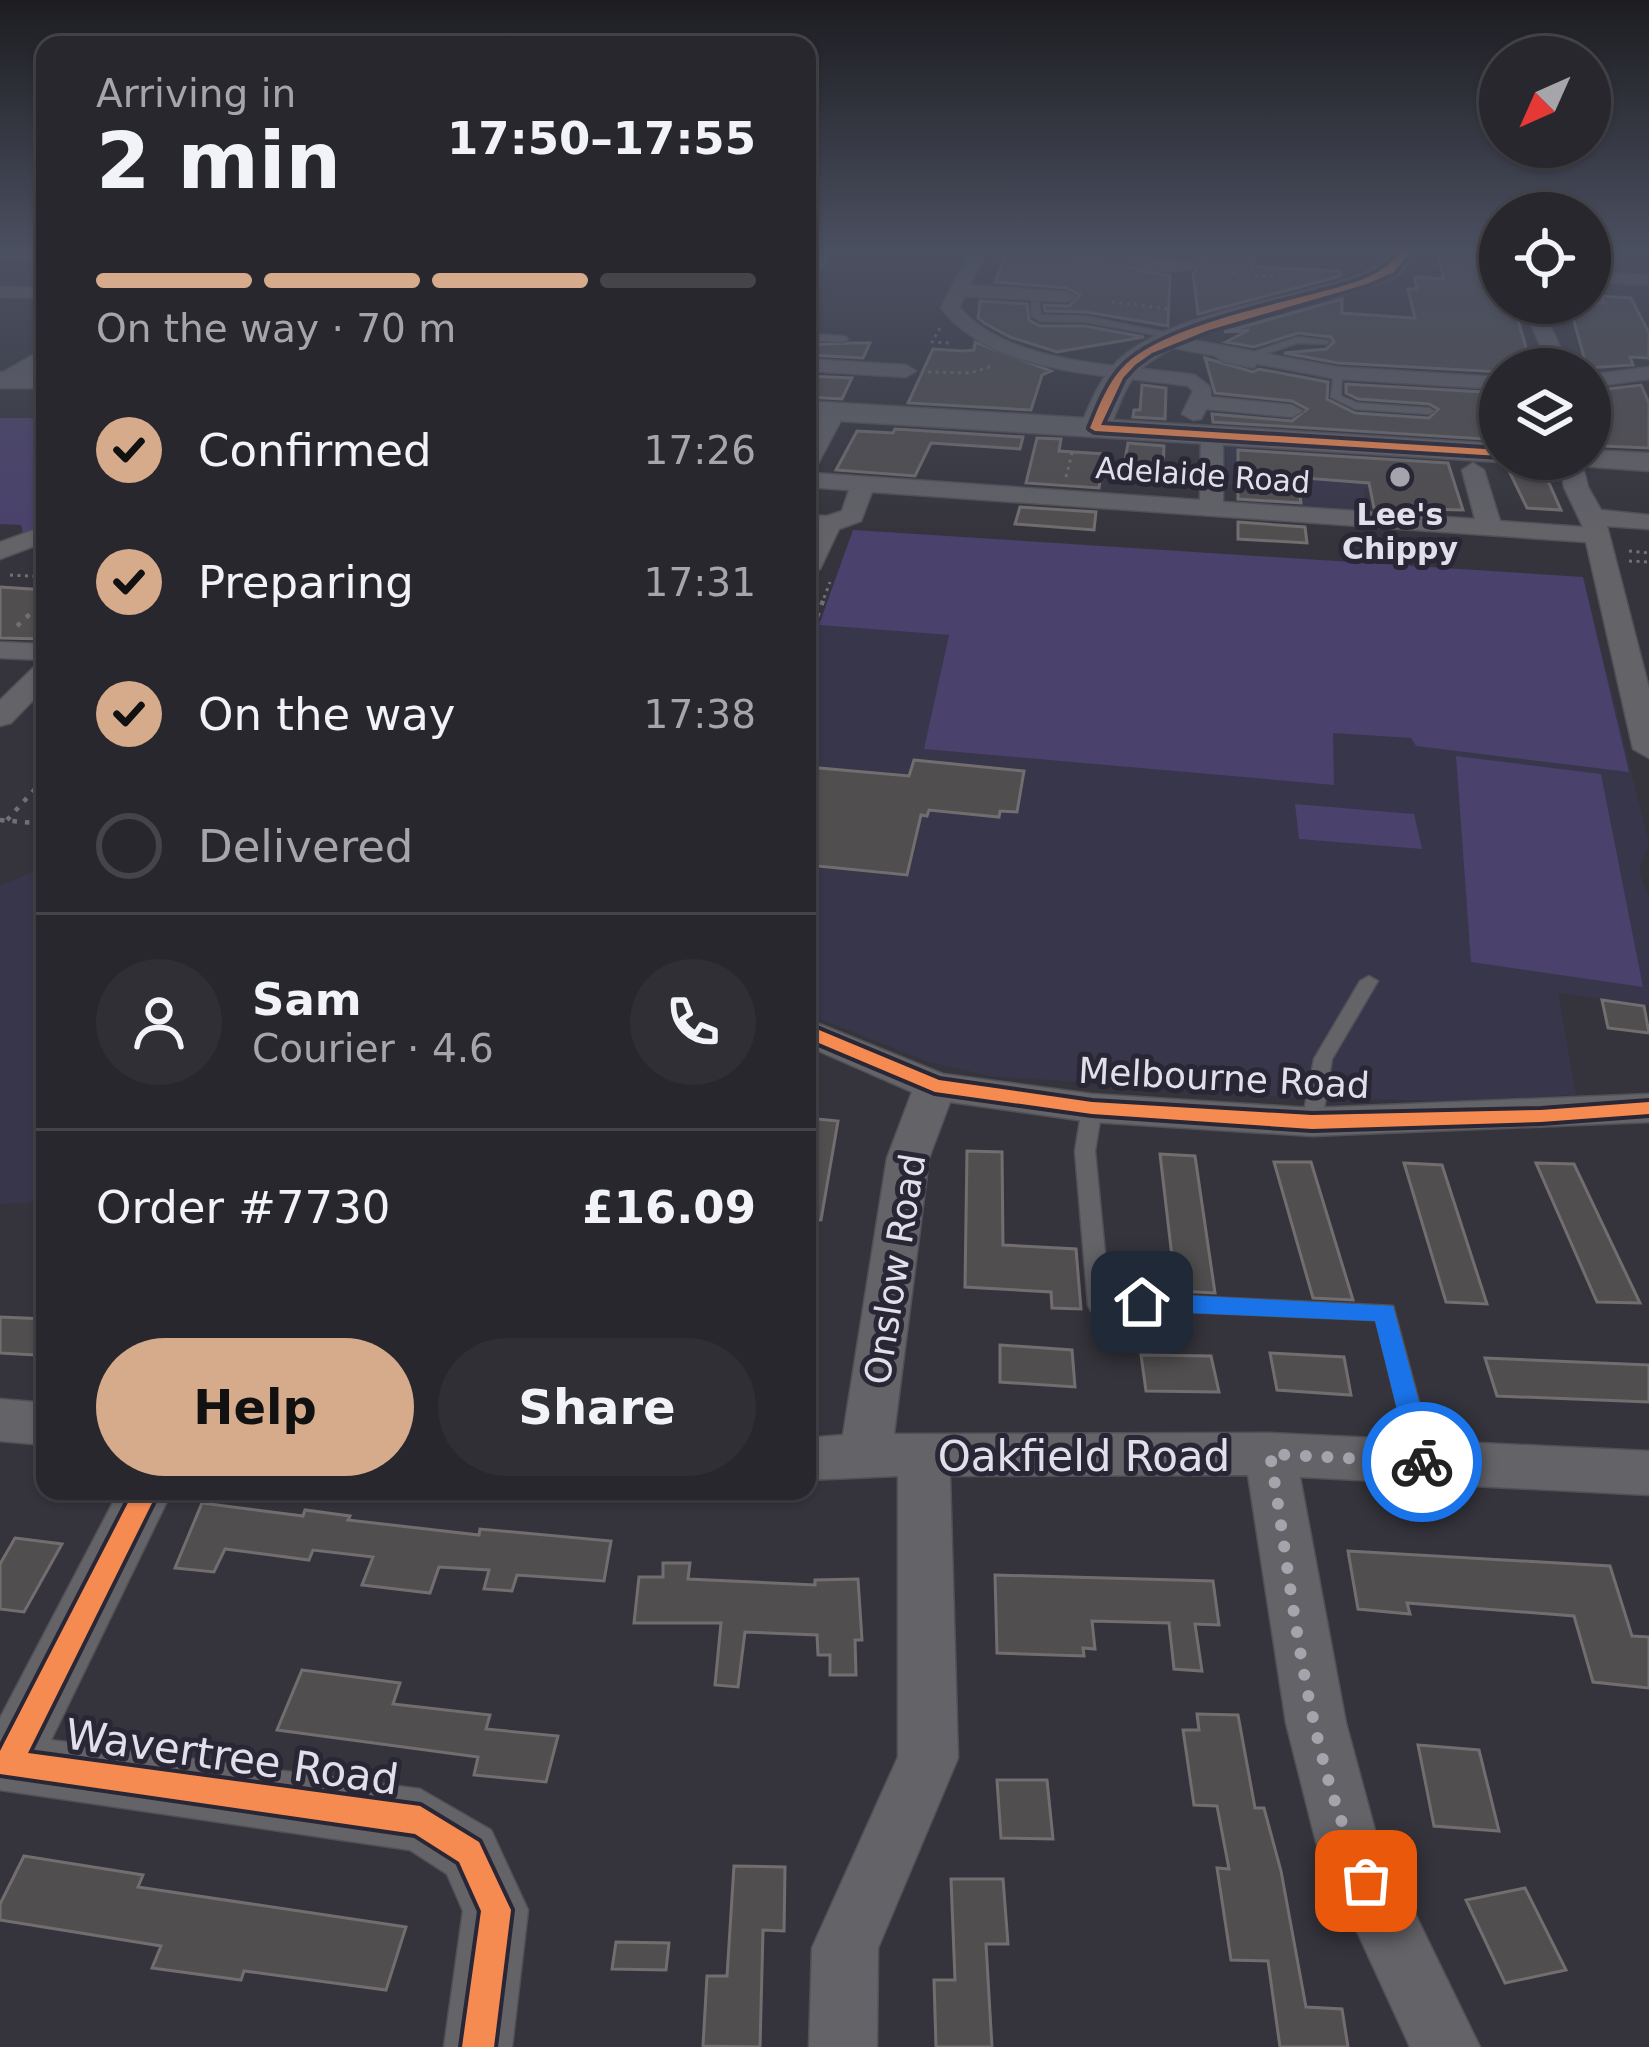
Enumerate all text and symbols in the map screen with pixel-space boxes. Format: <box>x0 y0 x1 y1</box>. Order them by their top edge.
north arrow <box>1479 36 1611 168</box>
map controls <box>1479 36 1611 480</box>
text: Arriving in <box>96 71 296 116</box>
text: 17:50–17:55 <box>447 112 756 165</box>
text: 2 min <box>96 116 341 206</box>
button: locate <box>1479 192 1611 324</box>
text: On the way · 70 m <box>96 306 456 351</box>
button: layers <box>1479 348 1611 480</box>
icon: check <box>96 417 162 483</box>
text: Confirmed <box>198 424 432 477</box>
text: 17:26 <box>644 428 756 473</box>
street label: Adelaide Road <box>1095 450 1311 500</box>
marker: Lee's Chippy <box>1387 464 1413 490</box>
place label: Lee's Chippy <box>1342 497 1459 566</box>
icon: check <box>96 549 162 615</box>
text: Preparing <box>198 556 414 609</box>
text: 17:31 <box>644 560 756 605</box>
icon: check <box>96 681 162 747</box>
text: On the way <box>198 688 455 741</box>
text: 17:38 <box>644 692 756 737</box>
text: Delivered <box>198 820 413 873</box>
button: person <box>96 959 222 1085</box>
button: phone <box>630 959 756 1085</box>
text: Sam <box>252 973 362 1026</box>
text: Courier · 4.6 <box>252 1026 494 1071</box>
street label: Melbourne Road <box>1077 1050 1371 1106</box>
street label: Onslow Road <box>857 1151 933 1387</box>
text: Order #7730 <box>96 1181 390 1234</box>
text: £16.09 <box>582 1181 756 1234</box>
pin <box>1091 1251 1193 1353</box>
icon: home <box>1109 1269 1175 1335</box>
button: Help <box>96 1338 414 1476</box>
button: Share <box>438 1338 756 1476</box>
courier <box>1362 1402 1482 1522</box>
icon: bike <box>1389 1429 1455 1495</box>
street label: Oakfield Road <box>938 1432 1230 1481</box>
street label: Wavertree Road <box>62 1709 402 1805</box>
pin <box>1315 1830 1417 1932</box>
icon: bag <box>1333 1848 1399 1914</box>

